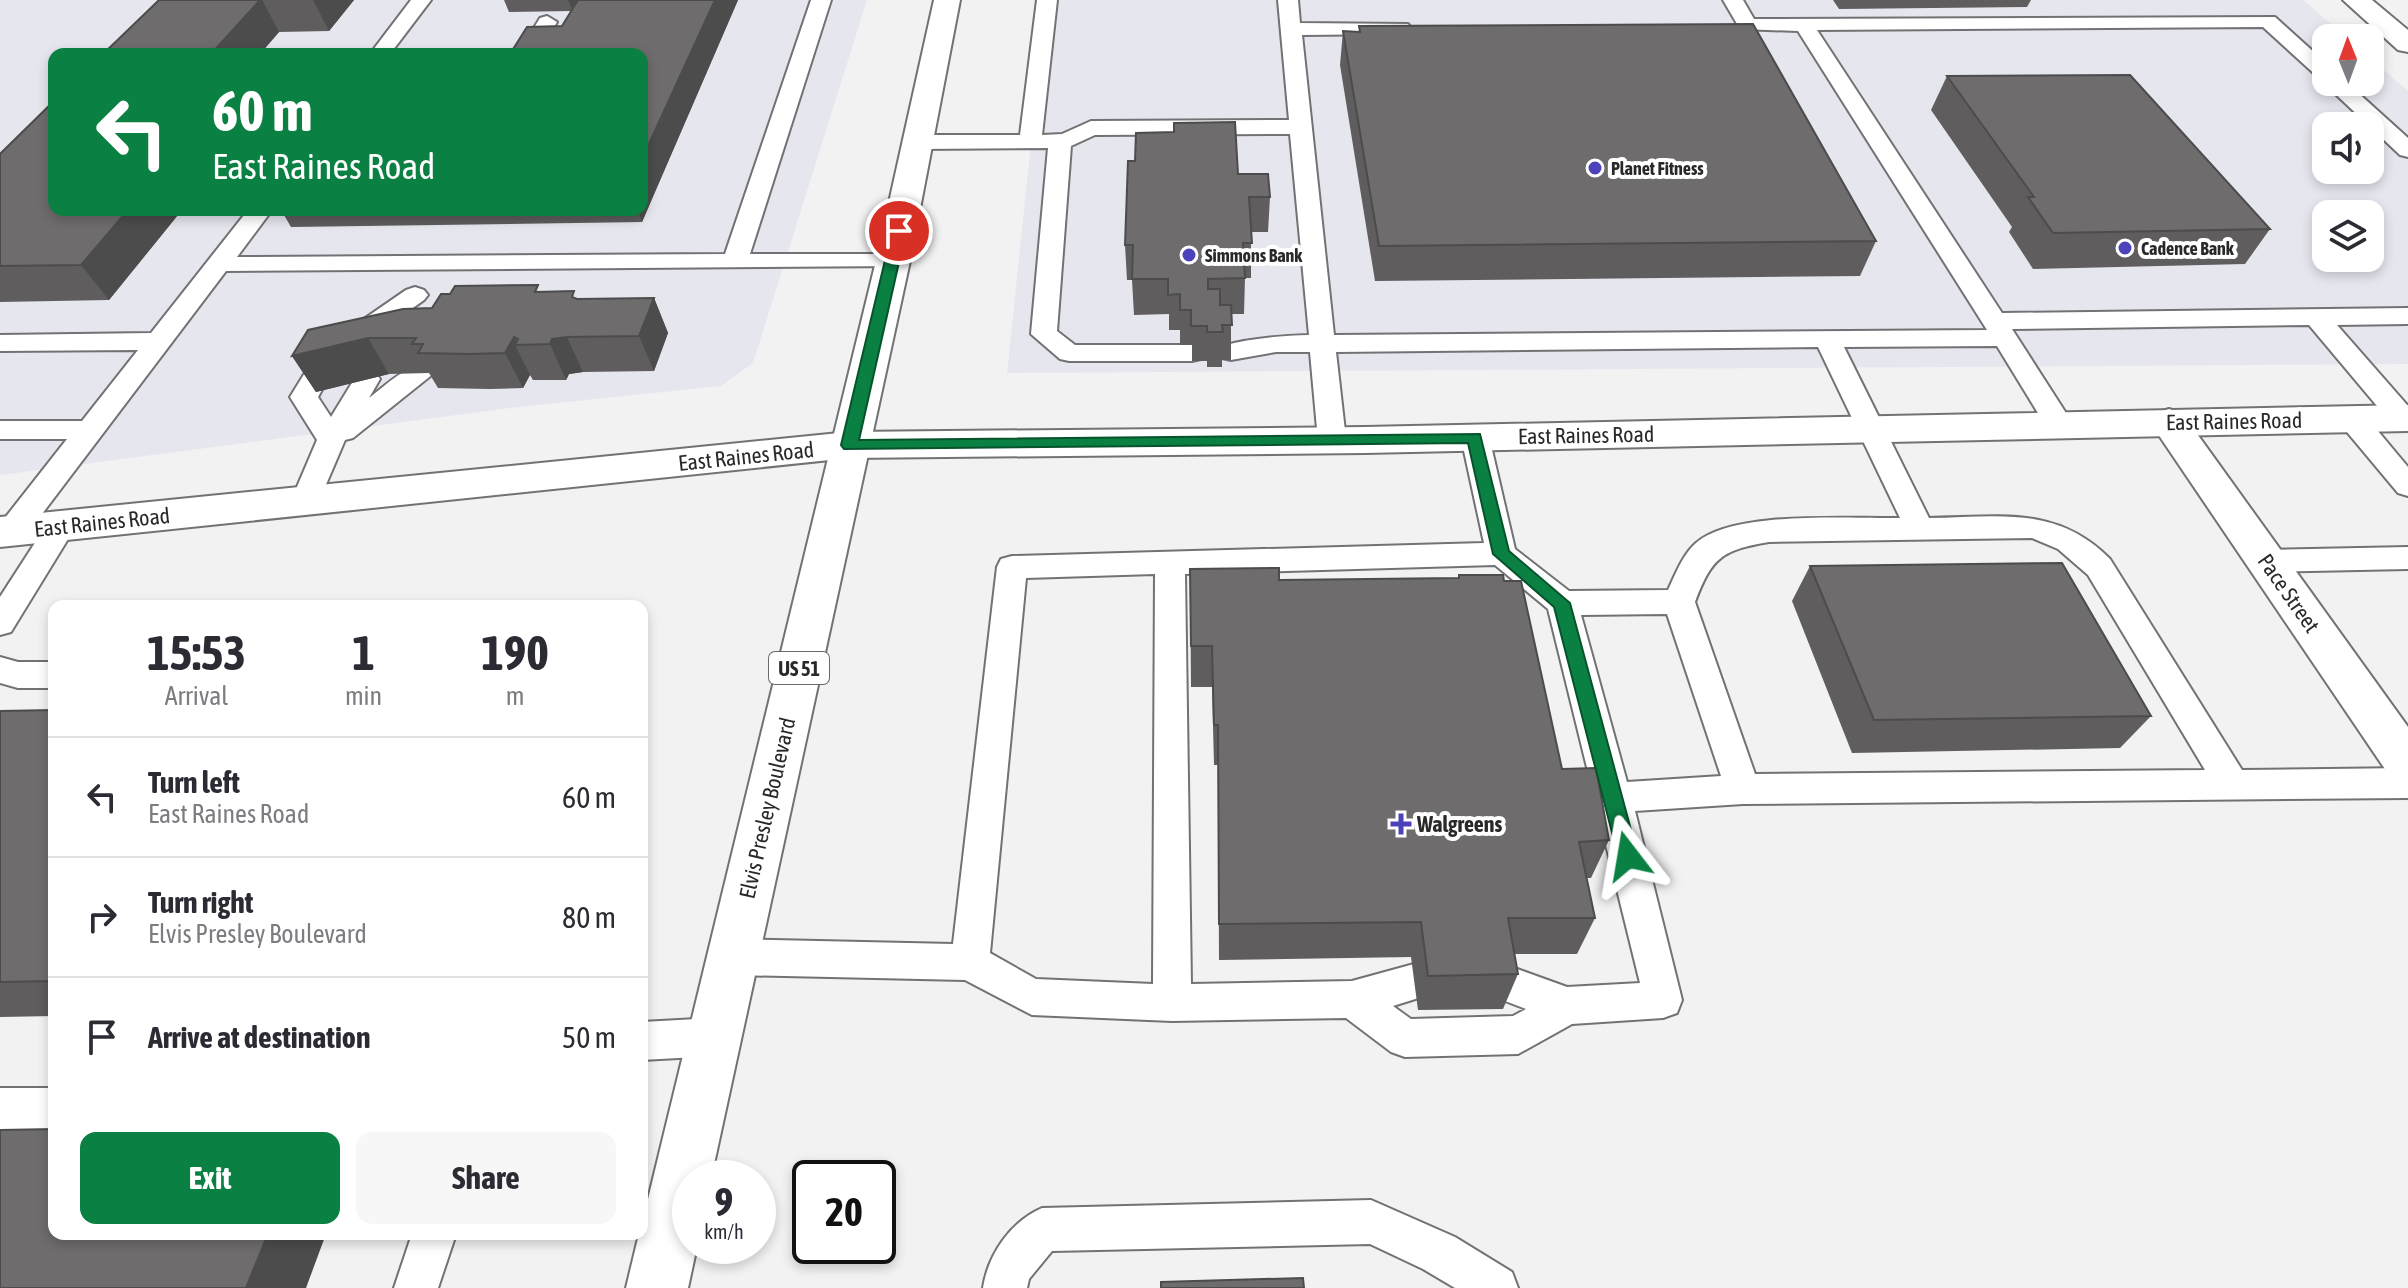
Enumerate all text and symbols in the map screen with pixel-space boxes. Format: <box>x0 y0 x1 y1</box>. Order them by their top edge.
north arrow <box>2312 24 2384 96</box>
map controls <box>2312 24 2384 272</box>
text: 60 m <box>212 79 313 143</box>
icon: left <box>80 80 184 184</box>
button: sound <box>2312 112 2384 184</box>
text: East Raines Road <box>212 145 435 187</box>
place label: Planet Fitness <box>1611 158 1704 179</box>
marker: Planet Fitness <box>1586 159 1604 177</box>
pin <box>865 197 933 265</box>
button: layers <box>2312 200 2384 272</box>
icon: arrive <box>877 209 921 253</box>
place label: Cadence Bank <box>2141 238 2235 259</box>
marker: Cadence Bank <box>2116 239 2134 257</box>
place label: Simmons Bank <box>1205 245 1303 266</box>
marker: Simmons Bank <box>1180 246 1198 264</box>
street label: East Raines Road <box>2166 407 2302 435</box>
street label: East Raines Road <box>1518 421 1654 449</box>
street label: East Raines Road <box>677 436 815 476</box>
street label: East Raines Road <box>33 502 171 542</box>
street label: Pace Street <box>2253 549 2325 637</box>
text: 15:53 <box>147 625 246 680</box>
text: 1 <box>352 625 375 680</box>
text: 190 <box>481 625 549 680</box>
road number: US 51 <box>769 652 829 684</box>
text: Arrival <box>165 681 228 711</box>
text: min <box>345 681 382 711</box>
text: m <box>506 681 524 711</box>
street label: Elvis Presley Boulevard <box>734 715 800 901</box>
text: Turn left <box>148 765 240 799</box>
icon: left <box>80 775 124 819</box>
text: 60 m <box>562 780 616 814</box>
text: East Raines Road <box>148 799 309 829</box>
place label: Walgreens <box>1416 811 1503 837</box>
position arrow <box>1586 814 1670 898</box>
marker: Walgreens <box>1392 815 1410 833</box>
text: Turn right <box>148 885 254 919</box>
icon: right <box>80 895 124 939</box>
text: 80 m <box>562 900 616 934</box>
text: Elvis Presley Boulevard <box>148 919 367 949</box>
icon: arrive <box>80 1015 124 1059</box>
text: Arrive at destination <box>148 1020 370 1054</box>
text: 50 m <box>562 1020 616 1054</box>
button: Exit <box>80 1132 340 1224</box>
button: Share <box>356 1132 616 1224</box>
speed limit sign: 20 <box>792 1160 896 1264</box>
text: 9 <box>715 1179 733 1224</box>
text: km/h <box>704 1220 744 1243</box>

